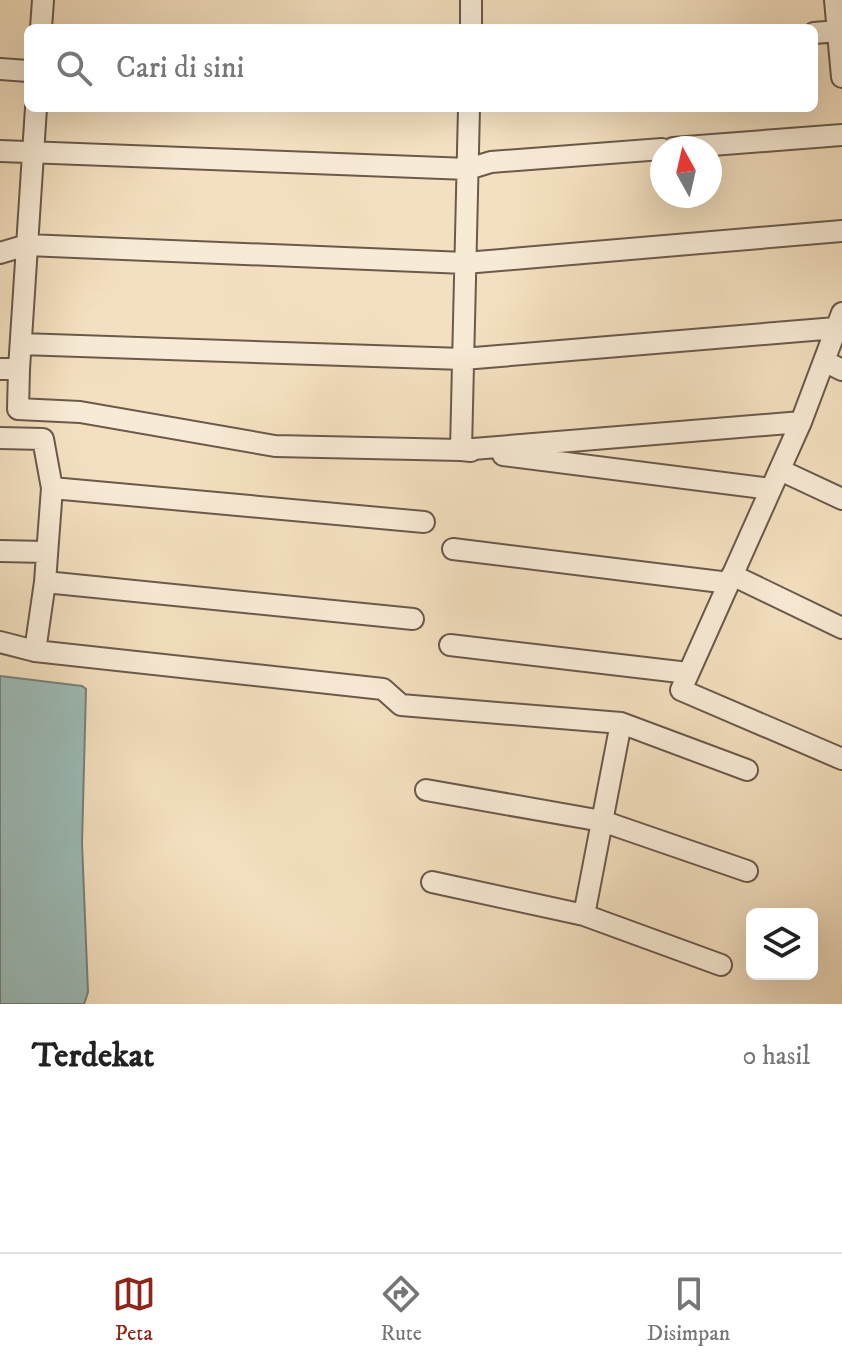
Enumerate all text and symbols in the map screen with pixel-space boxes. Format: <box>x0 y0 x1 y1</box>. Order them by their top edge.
search box <box>24 24 818 112</box>
icon: search <box>52 46 96 90</box>
text: Cari di sini <box>116 50 244 87</box>
north arrow <box>650 136 722 208</box>
map controls <box>746 908 818 980</box>
button: layers <box>746 908 818 980</box>
text: Terdekat <box>32 1035 154 1077</box>
text: 0 hasil <box>743 1040 810 1073</box>
tab: Peta <box>112 1272 156 1347</box>
tab: Rute <box>379 1272 423 1347</box>
tab: Disimpan <box>647 1272 730 1347</box>

